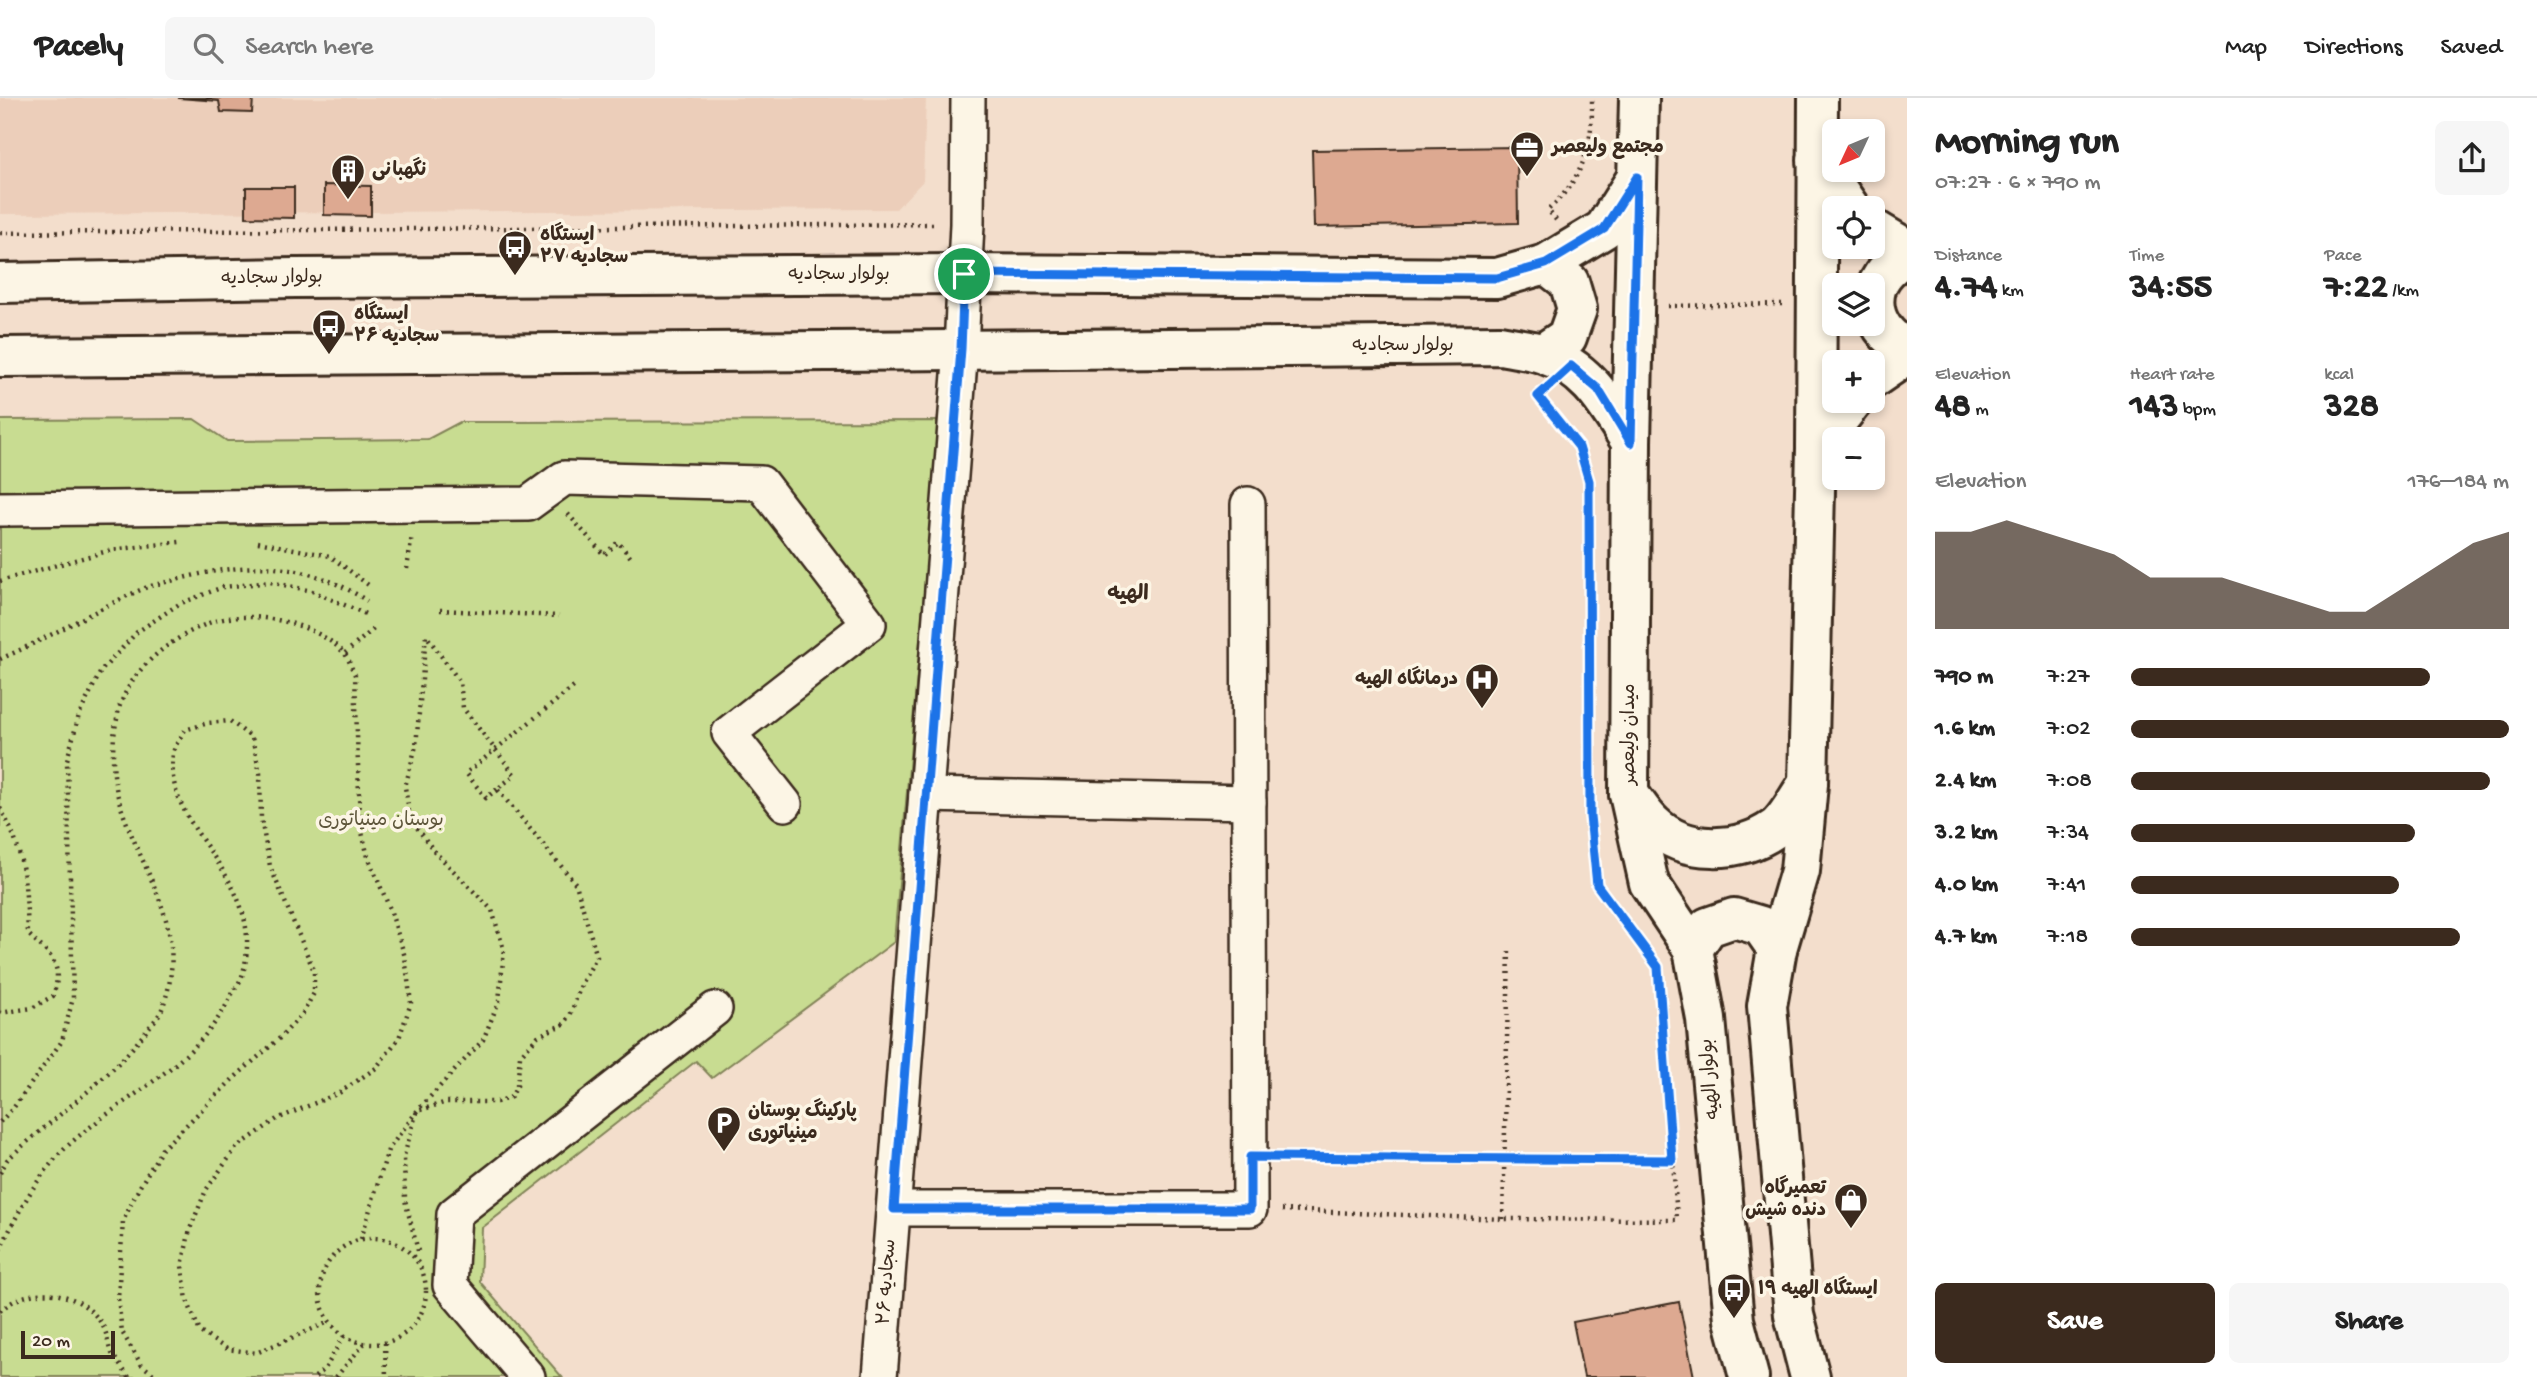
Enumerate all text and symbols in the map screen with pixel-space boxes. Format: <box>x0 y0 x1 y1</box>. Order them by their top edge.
search box <box>165 17 655 80</box>
text: Pacely <box>35 29 123 67</box>
icon: search <box>189 29 227 67</box>
text: Search here <box>245 33 373 64</box>
text: Map <box>2225 34 2267 63</box>
text: Directions <box>2305 34 2403 63</box>
text: Saved <box>2441 34 2502 63</box>
north arrow <box>1822 119 1885 182</box>
map controls <box>1822 119 1885 490</box>
button: share <box>2435 121 2509 195</box>
text: Morning run <box>1935 122 2119 166</box>
office icon: مجتمع ولیعصر <box>1508 129 1546 178</box>
place label: مجتمع ولیعصر <box>1550 137 1664 160</box>
building icon: نگهبانی <box>329 152 367 201</box>
place label: نگهبانی <box>372 157 426 183</box>
text: 07:27 · 6 × 790 m <box>1935 170 2101 197</box>
button: locate <box>1822 196 1885 259</box>
place label: ایستگاه سجادیه ۲۷ <box>540 222 628 270</box>
bus stop icon: ایستگاه سجادیه ۲۷ <box>496 228 534 277</box>
pin <box>934 244 994 304</box>
text: Distance <box>1935 245 2002 268</box>
text: Time <box>2130 245 2164 268</box>
text: Pace <box>2324 245 2362 268</box>
icon: arrive <box>945 255 983 293</box>
street label: بولوار سجادیه <box>788 264 890 287</box>
street label: بولوار سجادیه <box>221 267 323 291</box>
text: 4.74 <box>1935 268 1997 309</box>
text: 34:55 <box>2130 268 2212 309</box>
text: 7:22 <box>2324 268 2388 309</box>
button: layers <box>1822 273 1885 336</box>
text: km <box>1997 280 2024 303</box>
text: /km <box>2388 280 2419 303</box>
place label: ایستگاه سجادیه ۲۶ <box>354 301 439 349</box>
bus stop icon: ایستگاه سجادیه ۲۶ <box>310 307 348 356</box>
street label: بولوار سجادیه <box>1352 335 1454 358</box>
button: + <box>1822 350 1885 413</box>
text: Elevation <box>1935 364 2011 387</box>
text: Heart rate <box>2130 364 2215 387</box>
text: kcal <box>2324 364 2354 387</box>
text: 48 <box>1935 387 1971 428</box>
text: 143 <box>2130 387 2179 428</box>
text: 328 <box>2324 387 2379 428</box>
text: m <box>1971 399 1989 422</box>
text: bpm <box>2179 399 2216 422</box>
button: − <box>1822 427 1885 490</box>
text: Elevation <box>1935 469 2026 496</box>
text: 176–184 m <box>2407 469 2509 496</box>
district label: الهیه <box>1107 583 1149 608</box>
hospital icon: درمانگاه الهیه <box>1463 661 1501 710</box>
text: 790 m <box>1935 664 1993 691</box>
text: 7:27 <box>2047 664 2089 691</box>
place label: درمانگاه الهیه <box>1355 666 1458 692</box>
street label: میدان ولیعصر <box>1619 683 1642 787</box>
text: 1.6 km <box>1935 716 1995 743</box>
text: 7:02 <box>2047 716 2091 743</box>
text: 2.4 km <box>1935 768 1996 795</box>
text: 7:08 <box>2047 768 2092 795</box>
park label: بوستان مینیاتوری <box>318 810 444 833</box>
text: 3.2 km <box>1935 820 1997 847</box>
text: 7:34 <box>2047 820 2089 847</box>
text: 4.0 km <box>1935 872 1998 899</box>
text: 7:41 <box>2047 872 2086 899</box>
text: 4.7 km <box>1935 924 1997 951</box>
text: 7:18 <box>2047 924 2088 951</box>
street label: بولوار الهیه <box>1696 1038 1726 1120</box>
place label: پارکینگ بوستان مینیاتوری <box>748 1098 857 1146</box>
parking icon: پارکینگ بوستان مینیاتوری <box>705 1104 743 1153</box>
place label: تعمیرگاه دنده شیش <box>1745 1175 1828 1223</box>
shop icon: تعمیرگاه دنده شیش <box>1832 1181 1870 1230</box>
street label: سجادیه ۲۶ <box>874 1238 902 1326</box>
bus stop icon: ایستگاه الهیه ۱۹ <box>1715 1271 1753 1320</box>
place label: ایستگاه الهیه ۱۹ <box>1758 1276 1878 1302</box>
button: Save <box>1935 1283 2215 1363</box>
button: Share <box>2229 1283 2509 1363</box>
scale bar <box>21 1328 116 1360</box>
text: 20 m <box>32 1331 70 1354</box>

